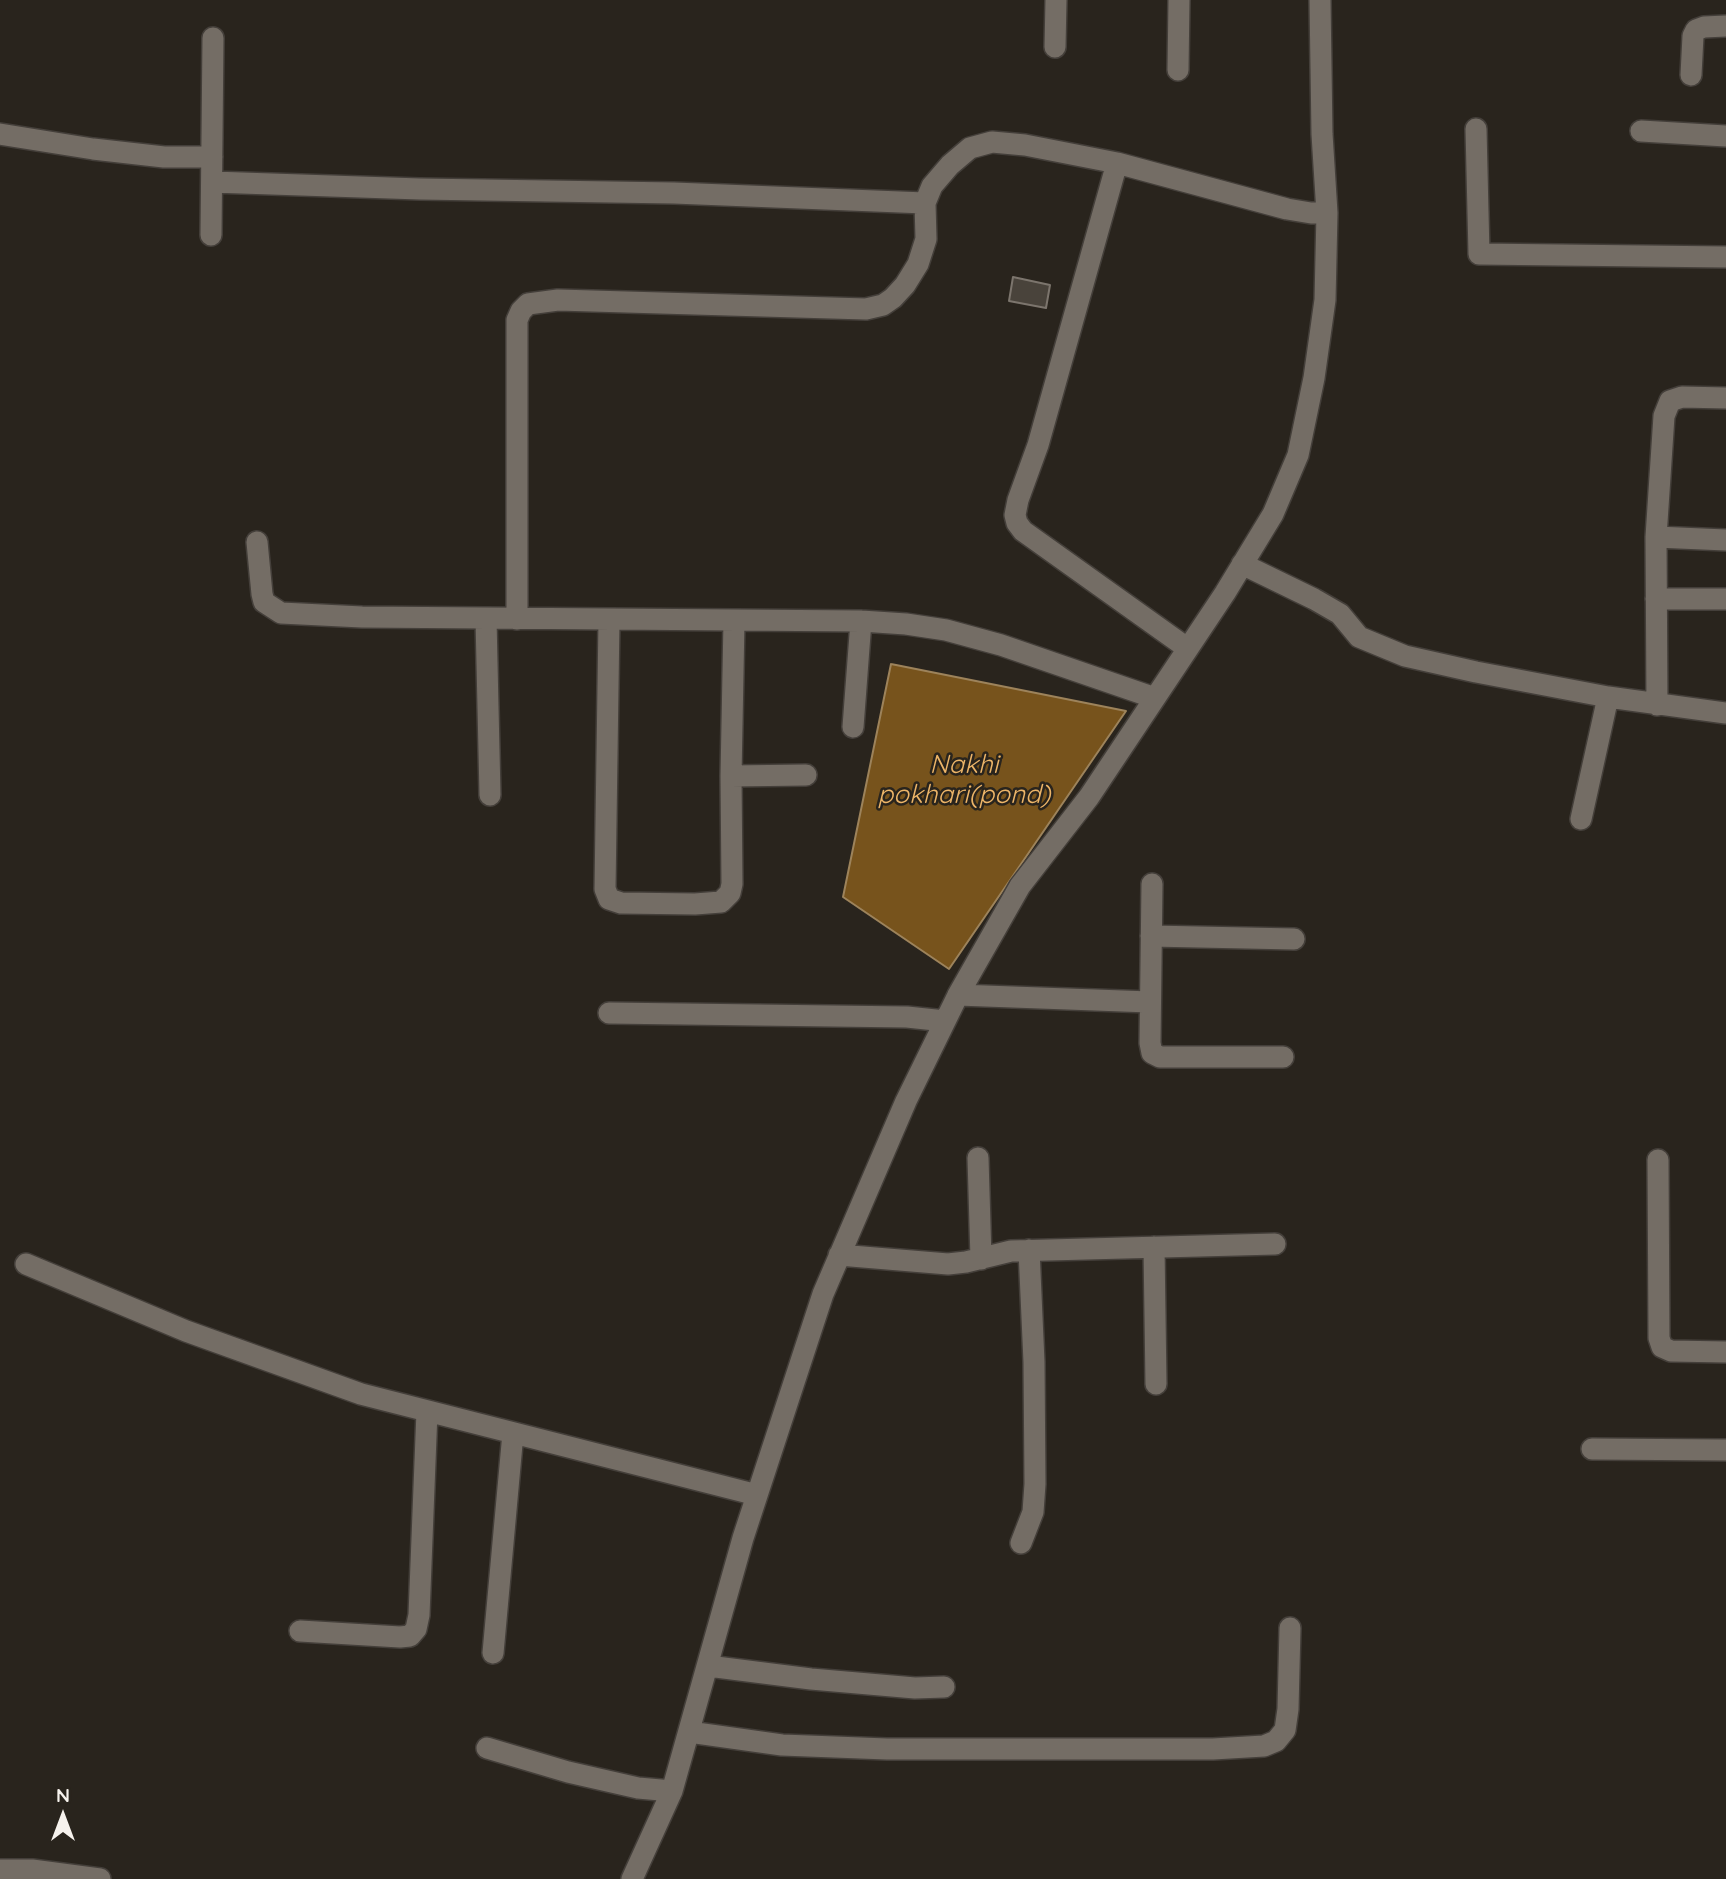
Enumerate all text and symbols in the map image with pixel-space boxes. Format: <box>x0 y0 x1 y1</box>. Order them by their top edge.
water label: Nakhi pokhari(pond) <box>877 749 1051 810</box>
north arrow <box>28 1781 98 1851</box>
text: N <box>56 1783 70 1807</box>

